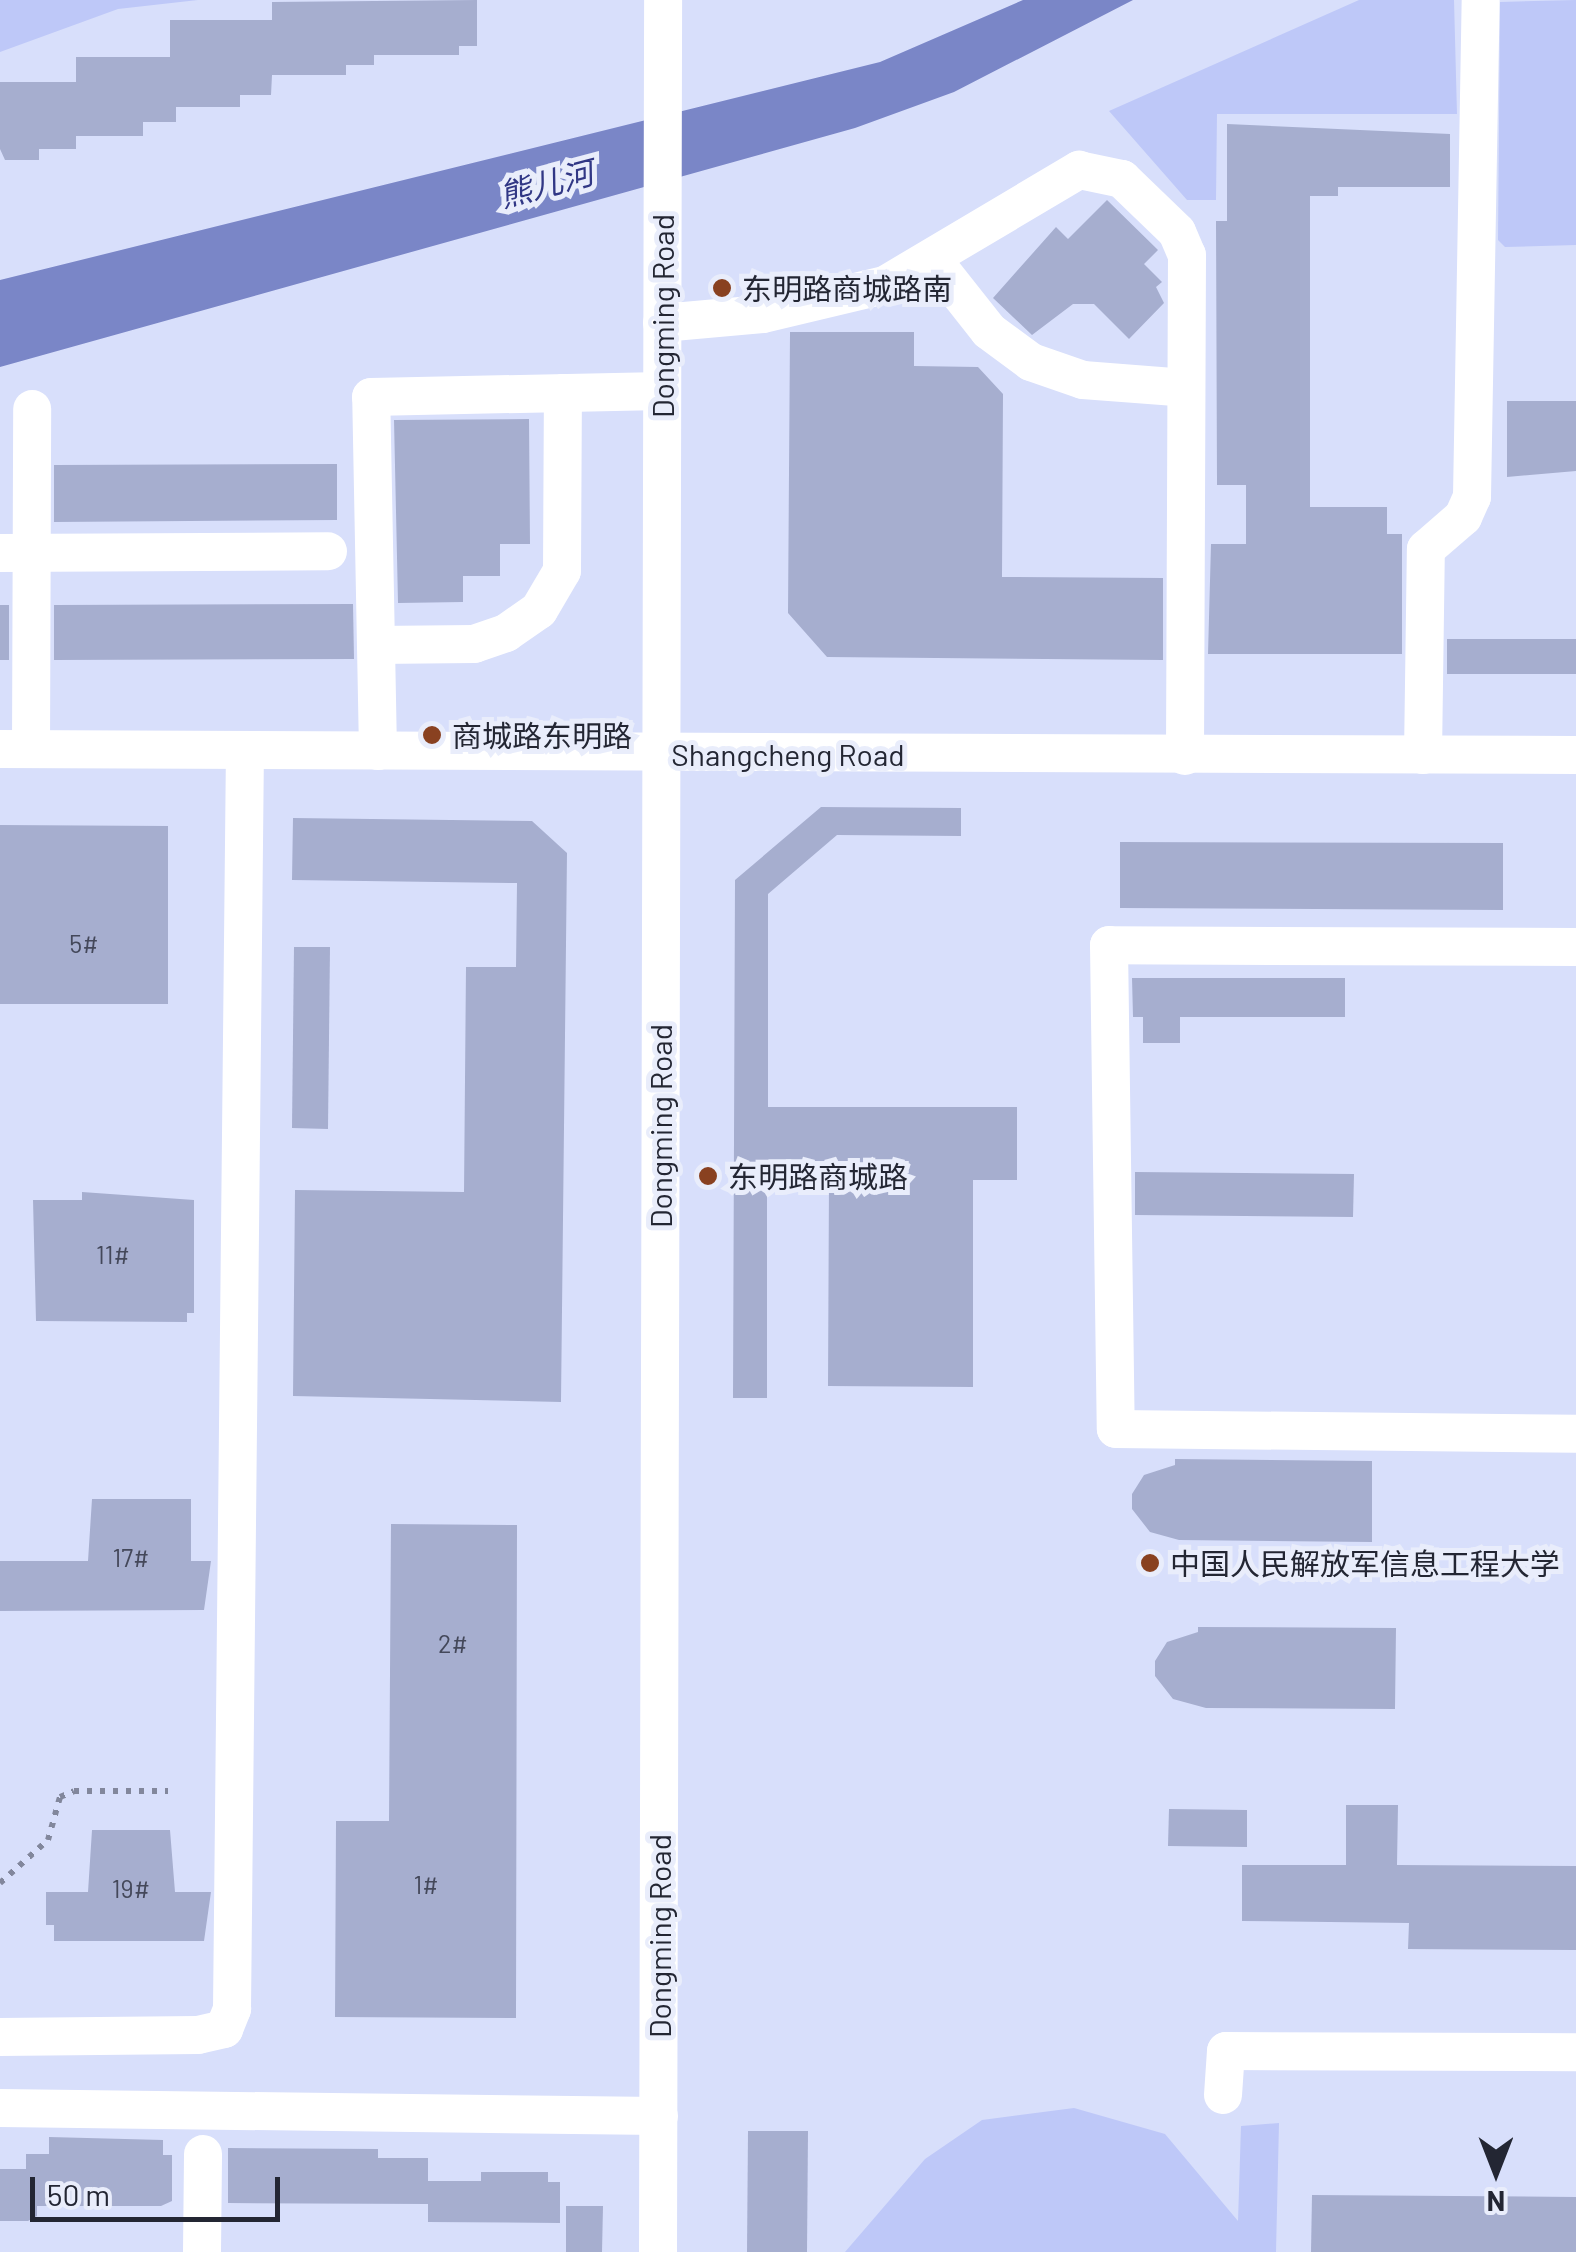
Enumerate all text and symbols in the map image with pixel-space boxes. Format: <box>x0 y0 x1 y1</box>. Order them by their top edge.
water label: 熊儿河 <box>495 152 597 214</box>
street label: Dongming Road <box>644 214 680 418</box>
place label: 东明路商城路南 <box>742 270 952 306</box>
marker: 东明路商城路南 <box>711 277 733 299</box>
place label: 商城路东明路 <box>452 717 632 753</box>
marker: 商城路东明路 <box>421 724 443 746</box>
street label: Shangcheng Road <box>671 736 905 772</box>
house number: 5# <box>69 928 99 958</box>
street label: Dongming Road <box>642 1024 678 1228</box>
place label: 东明路商城路 <box>728 1158 908 1194</box>
marker: 东明路商城路 <box>697 1165 719 1187</box>
house number: 11# <box>96 1239 130 1269</box>
house number: 17# <box>112 1542 150 1572</box>
place label: 中国人民解放军信息工程大学 <box>1170 1545 1560 1581</box>
marker: 中国人民解放军信息工程大学 <box>1139 1552 1161 1574</box>
house number: 2# <box>438 1628 468 1658</box>
street label: Dongming Road <box>641 1834 677 2038</box>
house number: 1# <box>413 1869 439 1899</box>
house number: 19# <box>112 1873 150 1903</box>
north arrow <box>1446 2122 1546 2222</box>
scale bar <box>35 2157 285 2219</box>
text: 50 m <box>47 2176 110 2212</box>
text: N <box>1487 2185 1505 2219</box>

